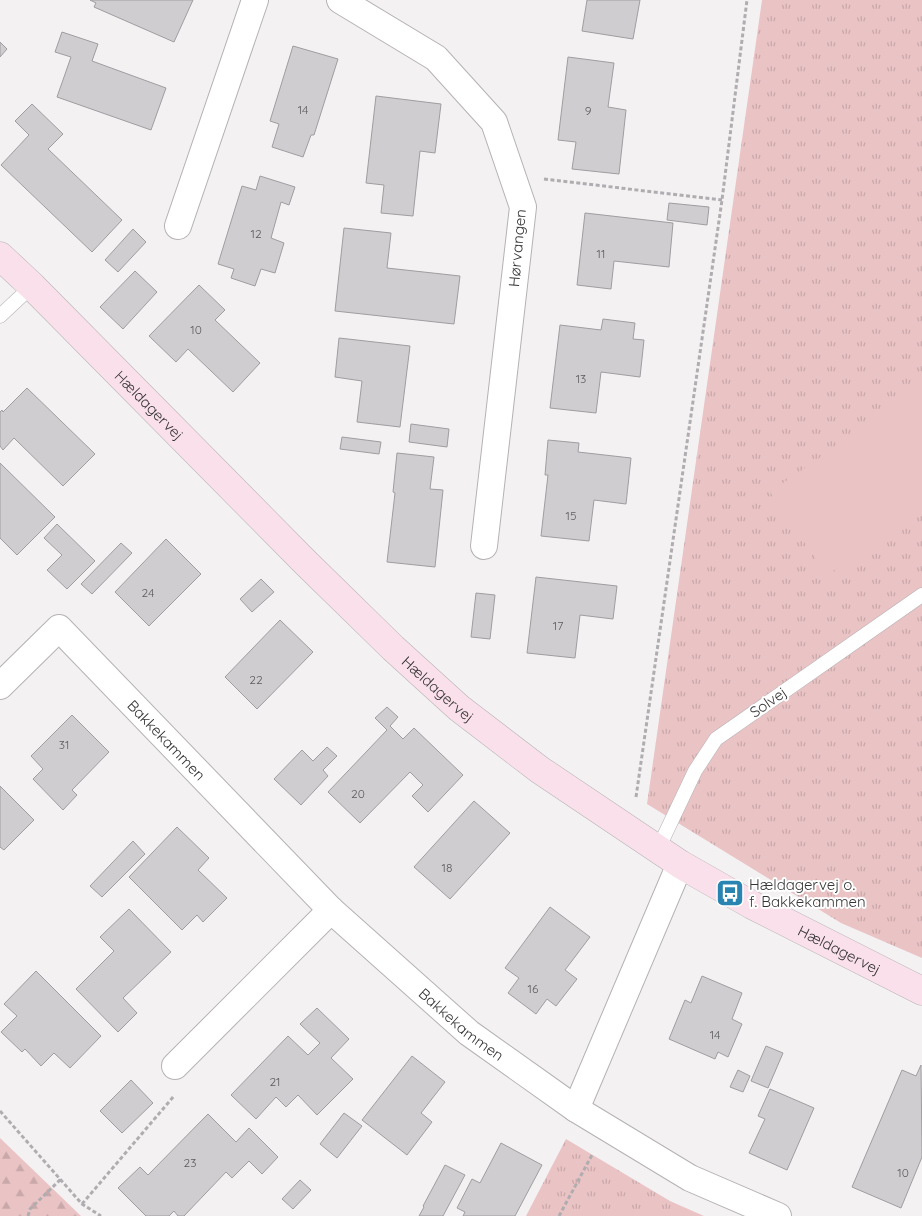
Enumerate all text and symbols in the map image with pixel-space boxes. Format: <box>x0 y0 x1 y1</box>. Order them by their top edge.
house number: 14 <box>298 102 308 117</box>
house number: 9 <box>585 103 592 118</box>
street label: Hørvangen <box>504 208 530 288</box>
house number: 12 <box>250 226 262 241</box>
house number: 11 <box>597 246 605 261</box>
house number: 10 <box>190 322 202 337</box>
street label: Hældagervej <box>111 366 188 444</box>
house number: 13 <box>576 371 586 386</box>
house number: 15 <box>566 508 576 523</box>
house number: 24 <box>142 585 154 600</box>
house number: 17 <box>553 618 563 633</box>
street label: Hældagervej <box>398 652 478 726</box>
house number: 22 <box>249 672 263 687</box>
street label: Solvej <box>746 682 790 722</box>
street label: Bakkekammen <box>124 696 210 784</box>
house number: 31 <box>59 737 69 752</box>
house number: 20 <box>351 786 365 801</box>
house number: 18 <box>442 860 452 875</box>
place label: Hældagervej o. f. Bakkekammen <box>749 875 866 911</box>
bus stop icon: Hældagervej o. f. Bakkekammen <box>715 878 745 908</box>
street label: Hældagervej <box>795 920 884 978</box>
house number: 16 <box>528 981 539 996</box>
street label: Bakkekammen <box>415 984 508 1064</box>
house number: 14 <box>710 1027 720 1042</box>
house number: 21 <box>269 1074 281 1089</box>
house number: 23 <box>184 1155 196 1170</box>
house number: 10 <box>897 1165 909 1180</box>

